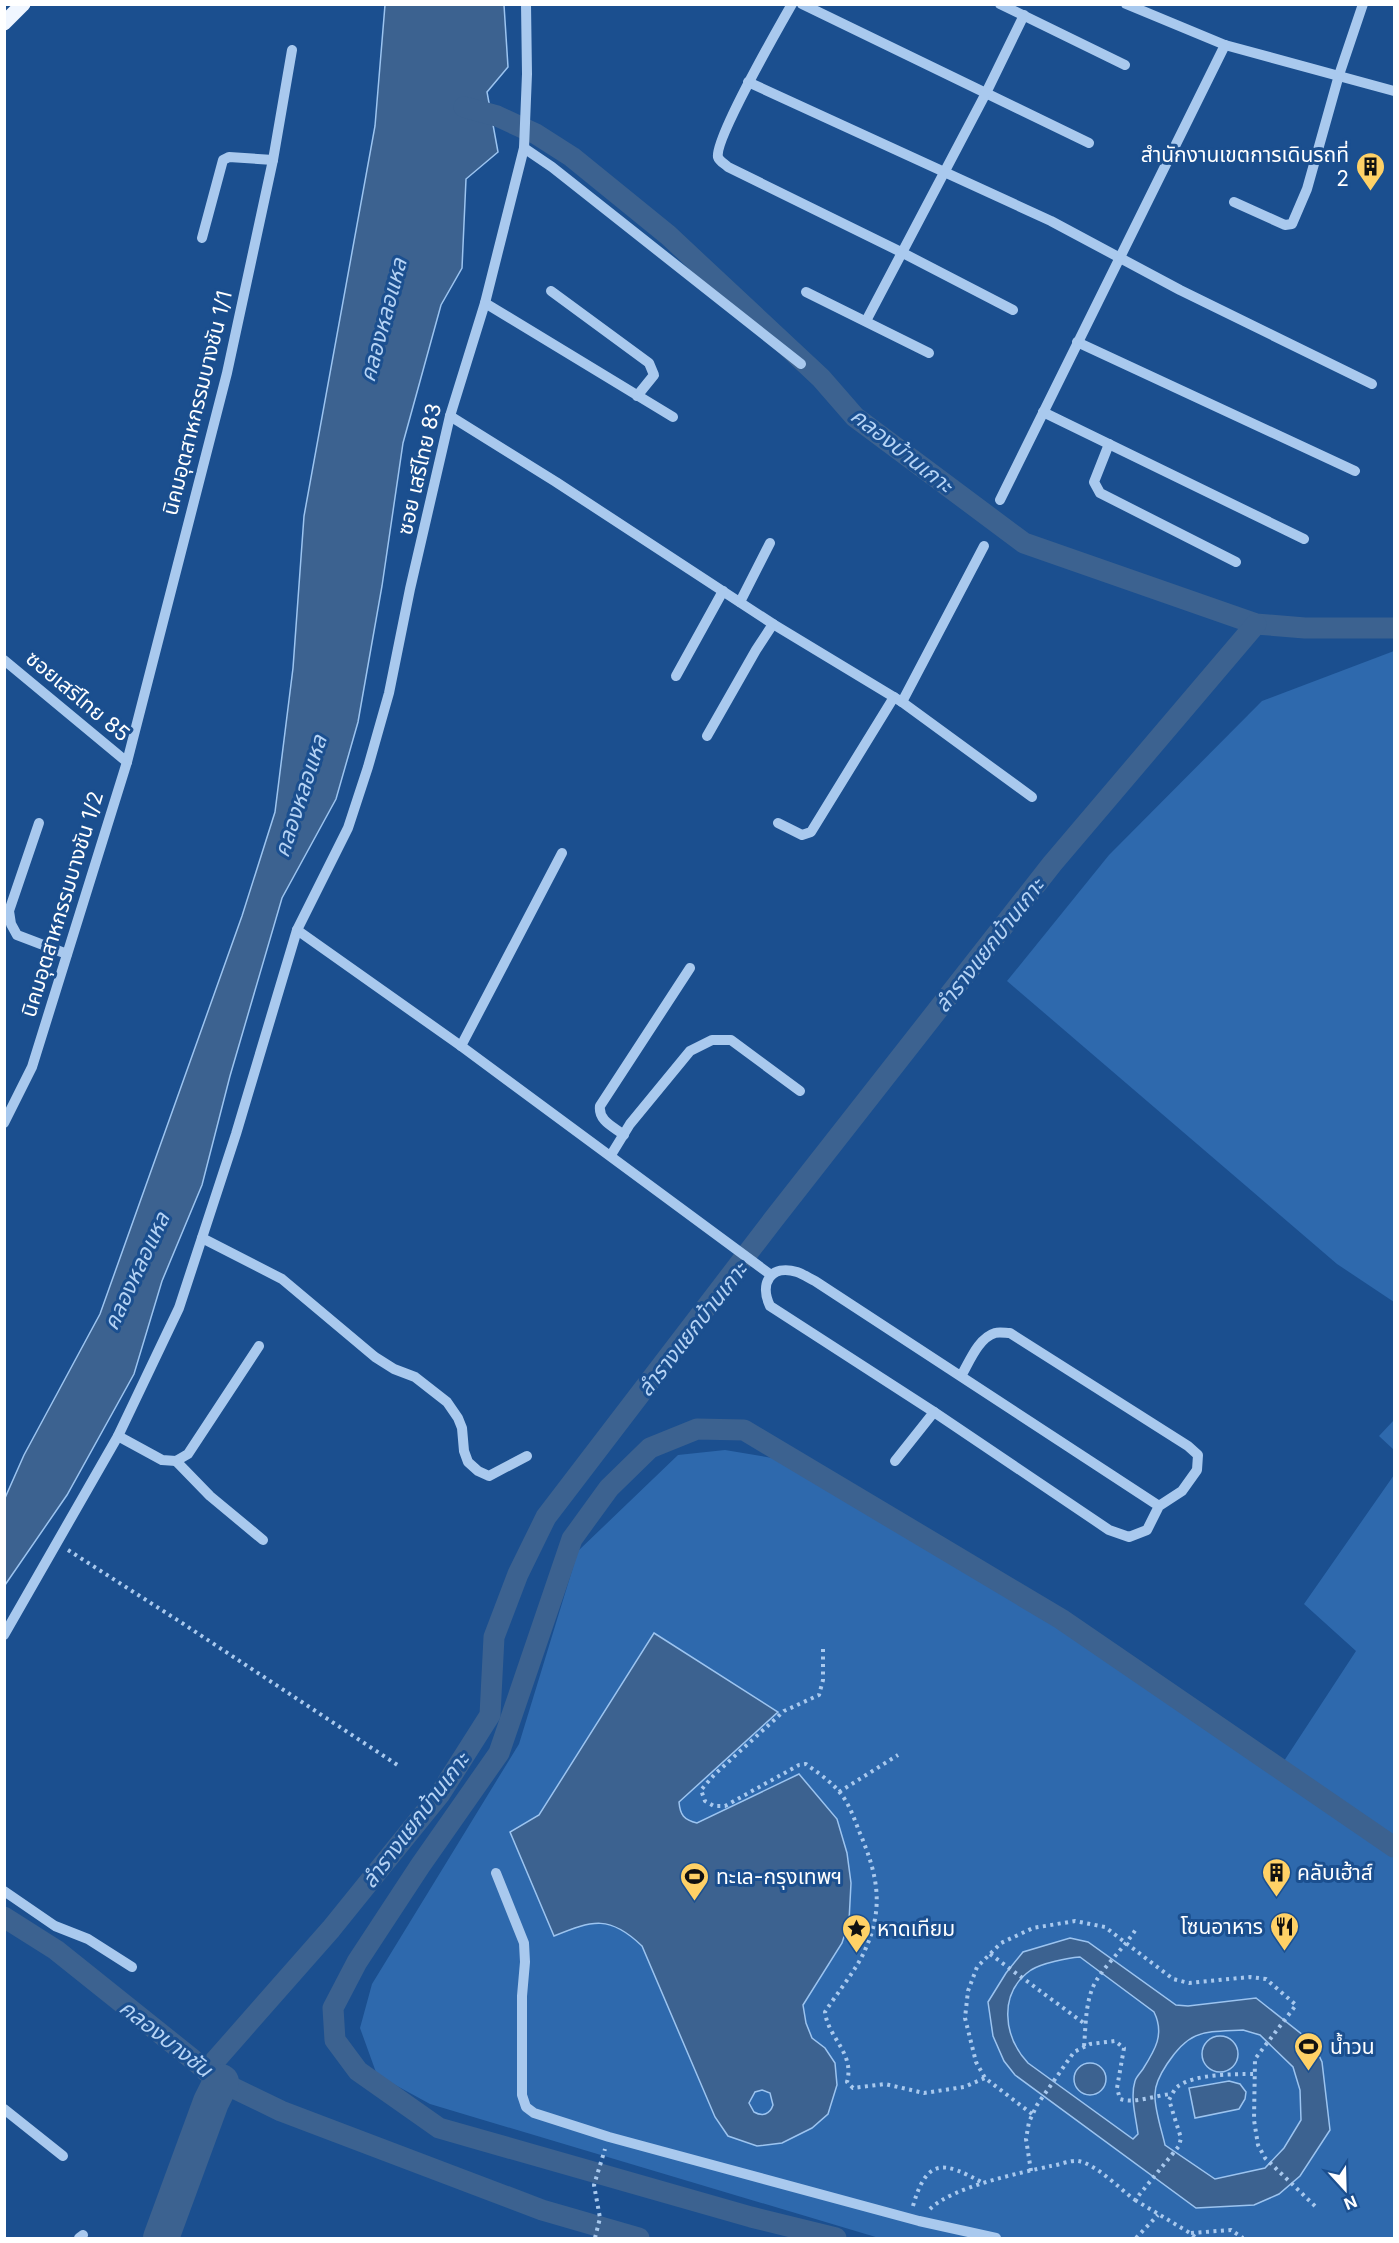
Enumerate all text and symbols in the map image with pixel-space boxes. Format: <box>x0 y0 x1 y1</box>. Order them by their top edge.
place label: สำนักงานเขตการเดินรถที่ 2 <box>1141 140 1349 191</box>
building icon: สำนักงานเขตการเดินรถที่ 2 <box>1354 150 1386 192</box>
water label: คลองหลอแหล <box>354 254 412 385</box>
street label: นิคมอุตสาหกรรมบางชัน 1/1 <box>157 288 238 518</box>
street label: ซอย เสรีไทย 83 <box>392 401 446 537</box>
water label: คลองบ้านเกาะ <box>846 402 959 499</box>
street label: ซอยเสรีไทย 85 <box>21 645 135 747</box>
water label: คลองหลอแหล <box>268 730 332 860</box>
street label: นิคมอุตสาหกรรมบางชัน 1/2 <box>16 788 109 1020</box>
water label: ลำรางแยกบ้านเกาะ <box>929 872 1050 1017</box>
water label: คลองหลอแหล <box>97 1207 175 1334</box>
water label: ลำรางแยกบ้านเกาะ <box>632 1256 753 1401</box>
water label: ลำรางแยกบ้านเกาะ <box>356 1746 475 1893</box>
building icon: คลับเฮ้าส์ <box>1260 1856 1292 1898</box>
sports icon: ทะเล-กรุงเทพฯ <box>679 1860 711 1902</box>
place label: คลับเฮ้าส์ <box>1297 1860 1373 1885</box>
place label: ทะเล-กรุงเทพฯ <box>716 1864 842 1890</box>
restaurant icon: โซนอาหาร <box>1268 1910 1300 1952</box>
place icon: หาดเทียม <box>840 1912 872 1954</box>
place label: โซนอาหาร <box>1181 1914 1263 1939</box>
place label: หาดเทียม <box>877 1916 955 1941</box>
water label: คลองบางชัน <box>115 1994 219 2083</box>
sports icon: น้ำวน <box>1293 2030 1325 2072</box>
place label: น้ำวน <box>1330 2032 1375 2059</box>
north arrow <box>1315 2159 1375 2219</box>
text: N <box>1341 2191 1360 2214</box>

